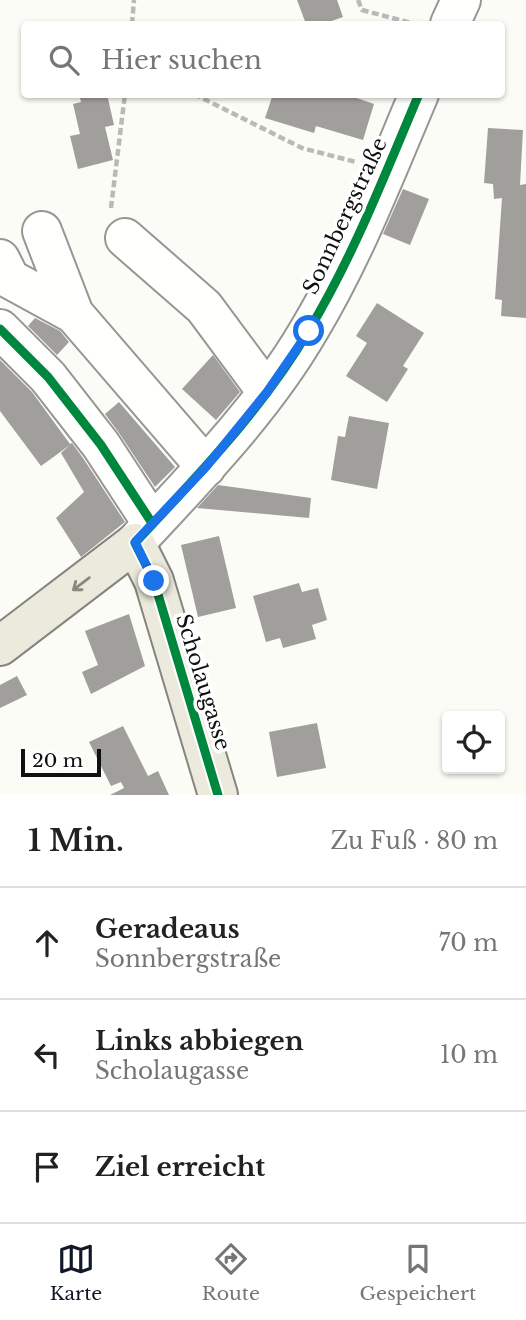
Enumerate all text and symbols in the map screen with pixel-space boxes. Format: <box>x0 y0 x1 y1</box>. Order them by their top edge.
search box <box>21 21 505 98</box>
icon: search <box>45 41 83 79</box>
text: Hier suchen <box>101 44 262 76</box>
street label: Sonnbergstraße <box>297 133 393 299</box>
route start <box>293 315 324 346</box>
route end <box>138 565 169 596</box>
one-way arrow <box>71 576 90 591</box>
street label: Scholaugasse <box>170 611 236 753</box>
map controls <box>442 711 505 774</box>
button: locate <box>442 711 505 774</box>
scale bar <box>21 746 102 778</box>
text: 20 m <box>32 749 83 772</box>
text: 1 Min. <box>28 822 124 859</box>
text: Zu Fuß · 80 m <box>331 827 498 855</box>
text: Geradeaus <box>95 913 240 945</box>
icon: ahead <box>28 924 66 962</box>
text: 70 m <box>439 929 498 957</box>
text: Sonnbergstraße <box>95 945 281 973</box>
text: Links abbiegen <box>95 1025 304 1057</box>
icon: left <box>28 1036 66 1074</box>
text: 10 m <box>440 1041 498 1069</box>
text: Scholaugasse <box>95 1057 249 1085</box>
icon: arrive <box>28 1148 66 1186</box>
text: Ziel erreicht <box>95 1151 265 1183</box>
tab: Karte <box>50 1240 102 1305</box>
tab: Route <box>202 1240 260 1305</box>
tab: Gespeichert <box>359 1240 476 1305</box>

